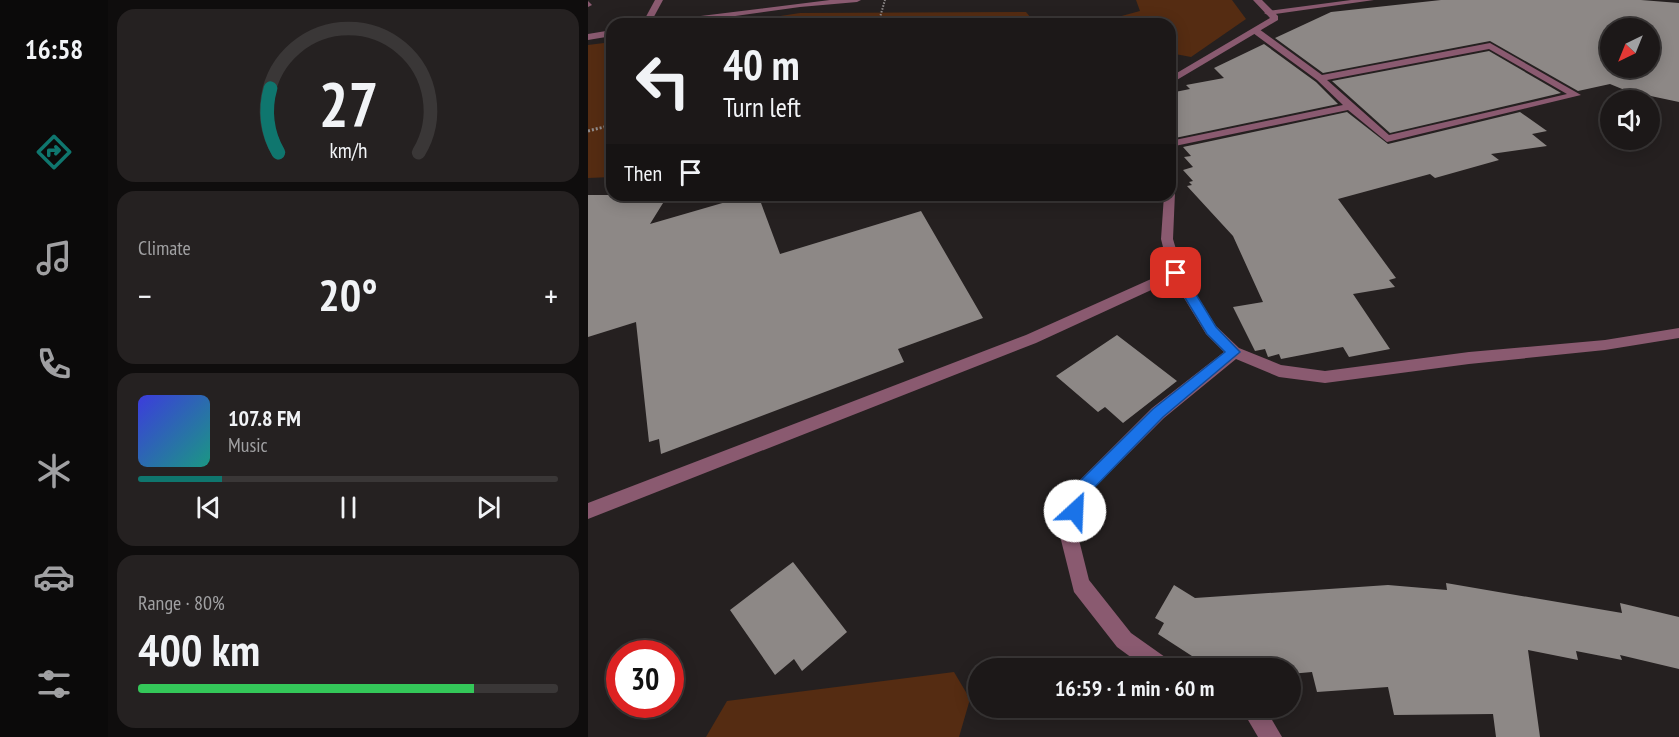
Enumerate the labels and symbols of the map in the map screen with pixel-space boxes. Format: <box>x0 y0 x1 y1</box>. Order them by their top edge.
north arrow <box>1600 18 1660 78</box>
pin <box>1150 247 1201 298</box>
position arrow <box>1043 479 1107 543</box>
speed limit sign: 30 <box>606 640 684 718</box>

